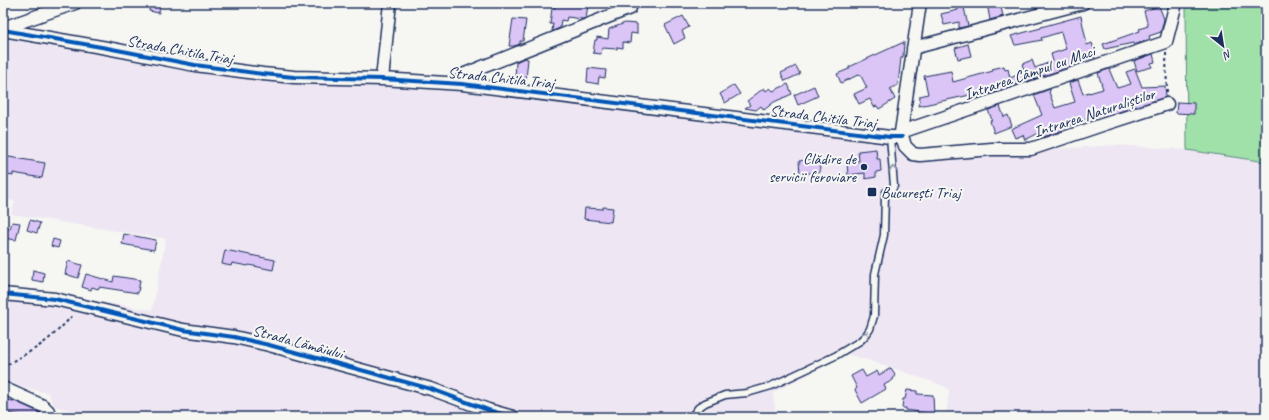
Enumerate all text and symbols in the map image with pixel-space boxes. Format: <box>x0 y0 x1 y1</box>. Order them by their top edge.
north arrow <box>1203 26 1243 66</box>
street label: Strada Chitila Triaj <box>125 31 237 70</box>
street label: Intrarea Câmpul cu Maci <box>961 41 1099 105</box>
text: N <box>1220 47 1234 64</box>
street label: Strada Chitila Triaj <box>447 62 558 94</box>
street label: Intrarea Naturaliștilor <box>1031 83 1159 142</box>
street label: Strada Chitila Triaj <box>769 101 880 134</box>
place label: Clădire de servicii feroviare <box>769 149 858 187</box>
marker: Clădire de servicii feroviare <box>859 162 869 172</box>
one-way arrow <box>888 166 897 172</box>
place label: București Triaj <box>881 183 962 203</box>
marker: București Triaj <box>866 186 878 198</box>
street label: Strada Lămâiului <box>250 320 347 364</box>
one-way arrow <box>861 331 868 338</box>

